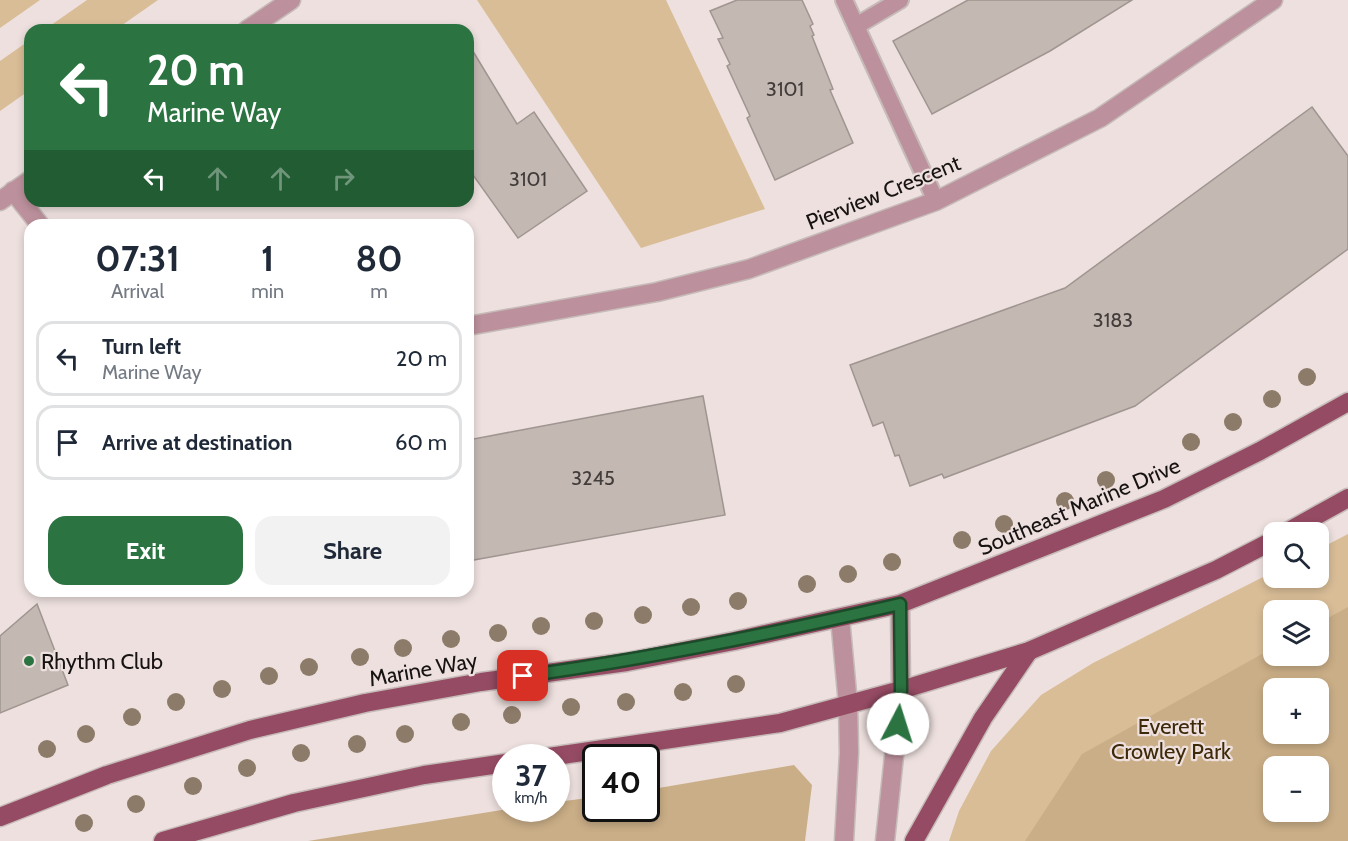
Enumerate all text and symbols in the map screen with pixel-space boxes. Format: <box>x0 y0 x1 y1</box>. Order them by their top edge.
text: 20 m <box>147 44 245 96</box>
icon: left <box>48 48 126 126</box>
house number: 3101 <box>766 77 804 101</box>
text: Marine Way <box>147 96 282 129</box>
street label: Pierview Crescent <box>802 149 965 236</box>
icon: left <box>138 162 171 195</box>
icon: ahead <box>201 162 234 195</box>
icon: ahead <box>264 162 297 195</box>
icon: right <box>327 162 360 195</box>
house number: 3101 <box>509 167 547 191</box>
text: 07:31 <box>95 236 180 280</box>
text: 1 <box>261 236 274 280</box>
text: 80 <box>355 236 403 280</box>
text: Arrival <box>111 279 164 303</box>
text: min <box>251 279 284 303</box>
text: m <box>370 279 388 303</box>
house number: 3183 <box>1093 308 1133 332</box>
text: Turn left <box>102 333 181 360</box>
icon: left <box>51 342 84 375</box>
text: 20 m <box>396 345 447 372</box>
text: Marine Way <box>102 360 202 384</box>
icon: arrive <box>51 426 84 459</box>
text: Arrive at destination <box>102 429 292 456</box>
text: 60 m <box>395 429 447 456</box>
street label: Southeast Marine Drive <box>974 452 1184 561</box>
house number: 3245 <box>571 466 615 490</box>
button: Exit <box>48 516 243 585</box>
button: Share <box>255 516 450 585</box>
map controls <box>1263 522 1329 822</box>
button: search <box>1263 522 1329 588</box>
button: layers <box>1263 600 1329 666</box>
street label: Marine Way <box>367 647 479 692</box>
place label: Rhythm Club <box>41 648 163 675</box>
pin <box>497 650 548 701</box>
marker: Rhythm Club <box>22 654 36 668</box>
icon: arrive <box>506 659 539 692</box>
button: + <box>1263 678 1329 744</box>
position arrow <box>866 692 930 756</box>
park label: Everett Crowley Park <box>1111 713 1231 765</box>
speed limit sign: 40 <box>582 744 660 822</box>
button: − <box>1263 756 1329 822</box>
text: 37 <box>515 757 547 794</box>
text: km/h <box>515 789 547 807</box>

